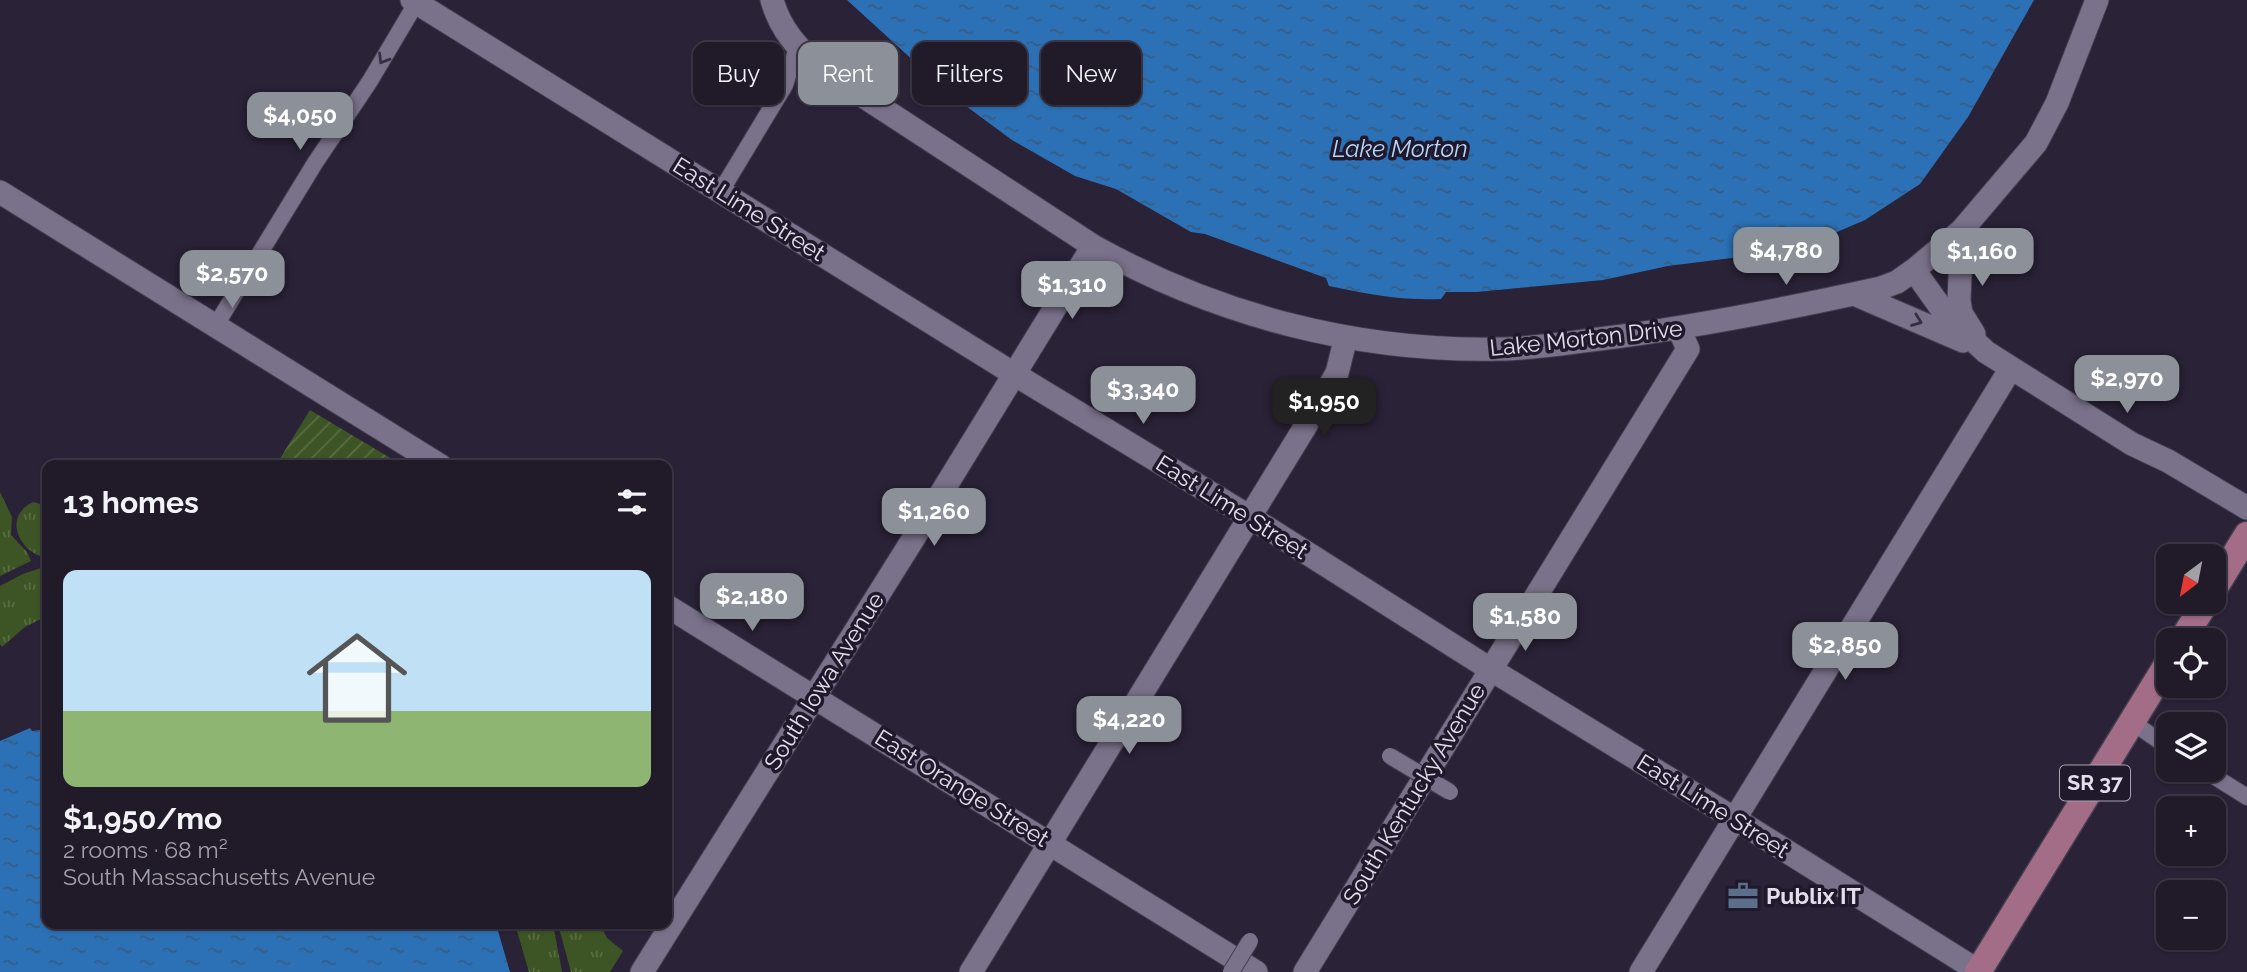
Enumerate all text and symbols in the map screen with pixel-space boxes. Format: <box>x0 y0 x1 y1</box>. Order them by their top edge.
chip: Buy <box>693 42 784 105</box>
chip: Rent <box>798 42 898 105</box>
chip: Filters <box>912 42 1027 105</box>
chip: New <box>1041 42 1141 105</box>
one-way arrow <box>378 51 391 64</box>
pin: $4,050 <box>243 92 357 152</box>
text: $4,050 <box>263 101 337 128</box>
water label: Lake Morton <box>1332 134 1468 163</box>
street label: East Lime Street <box>668 151 830 266</box>
pin: $4,780 <box>1729 228 1843 287</box>
pin: $1,160 <box>1925 229 2039 288</box>
text: $4,780 <box>1749 236 1823 263</box>
text: $1,160 <box>1947 237 2017 264</box>
pin: $2,570 <box>175 250 289 310</box>
text: $2,570 <box>196 259 268 286</box>
pin: $1,310 <box>1015 262 1129 321</box>
text: $1,310 <box>1037 270 1107 297</box>
one-way arrow <box>1910 312 1922 326</box>
street label: Lake Morton Drive <box>1488 314 1684 361</box>
pin: $2,970 <box>2070 356 2184 415</box>
text: $2,970 <box>2090 364 2164 391</box>
pin: $3,340 <box>1086 366 1200 426</box>
text: $3,340 <box>1107 375 1179 402</box>
pin: $1,950 <box>1267 378 1381 438</box>
text: $1,950 <box>1288 387 1360 414</box>
street label: East Lime Street <box>1151 449 1313 564</box>
icon: filters <box>613 483 651 521</box>
text: 13 homes <box>63 485 199 520</box>
pin: $1,260 <box>877 489 991 548</box>
text: $1,260 <box>898 497 970 524</box>
north arrow <box>2156 544 2226 614</box>
map controls <box>2156 544 2226 950</box>
pin: $2,180 <box>695 574 809 633</box>
text: $2,180 <box>716 582 788 609</box>
street label: South Iowa Avenue <box>758 587 889 774</box>
pin: $1,580 <box>1468 594 1582 653</box>
text: $1,580 <box>1489 602 1561 629</box>
icon: home <box>294 615 420 741</box>
pin: $2,850 <box>1788 622 1902 682</box>
button: locate <box>2156 628 2226 698</box>
text: $2,850 <box>1808 631 1882 658</box>
street label: South Kentucky Avenue <box>1337 678 1490 909</box>
pin: $4,220 <box>1072 696 1186 756</box>
text: $4,220 <box>1092 705 1166 732</box>
button: layers <box>2156 712 2226 782</box>
street label: East Orange Street <box>870 723 1054 852</box>
street label: East Lime Street <box>1632 748 1794 863</box>
road number: SR 37 <box>2060 766 2130 800</box>
button: + <box>2156 796 2226 866</box>
text: $1,950/mo <box>63 801 222 836</box>
text: 2 rooms · 68 m² <box>63 836 228 863</box>
text: South Massachusetts Avenue <box>63 863 375 890</box>
office icon: Publix IT <box>1726 879 1760 913</box>
button: − <box>2156 880 2226 950</box>
place label: Publix IT <box>1766 882 1861 909</box>

